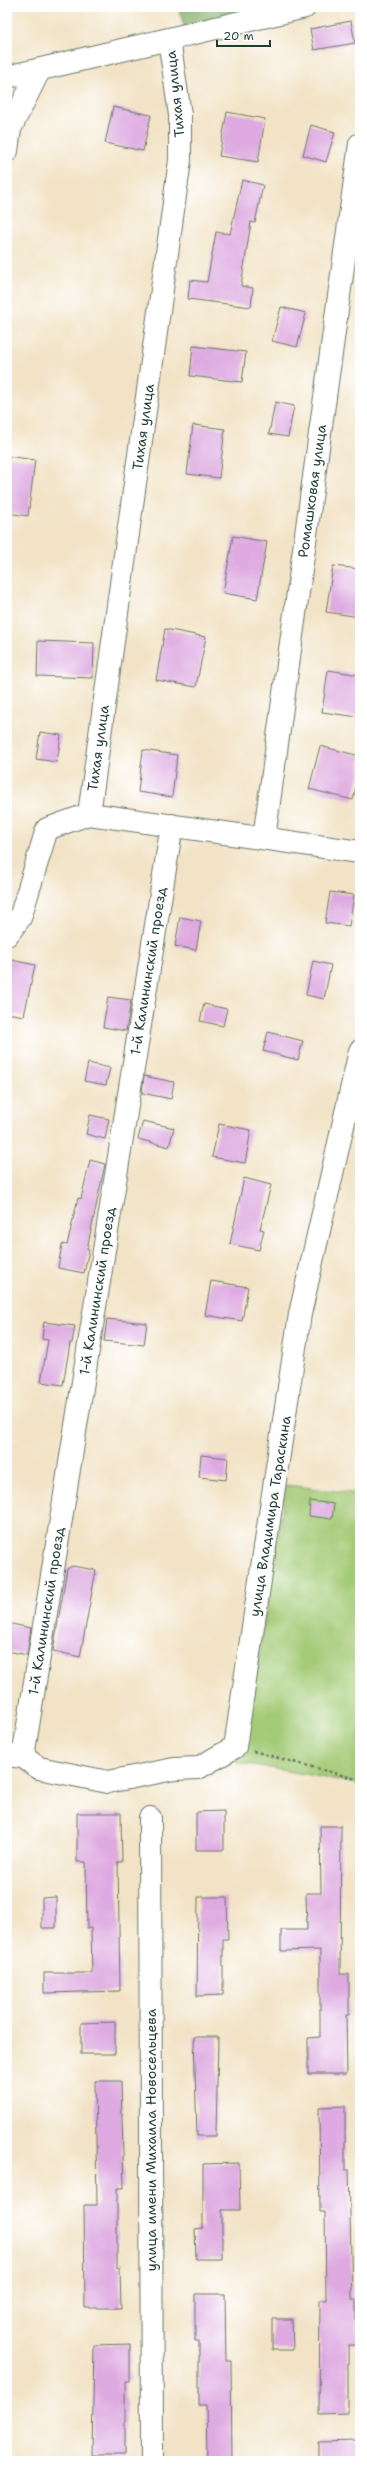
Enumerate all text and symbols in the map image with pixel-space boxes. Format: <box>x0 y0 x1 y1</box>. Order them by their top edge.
scale bar <box>217 22 270 48</box>
text: 20 m <box>223 28 254 44</box>
street label: Тихая улица <box>161 50 188 138</box>
street label: Тихая улица <box>128 382 158 471</box>
street label: Ромашковая улица <box>294 423 330 559</box>
street label: Тихая улица <box>83 703 113 792</box>
street label: 1-й Калининский проезд <box>126 886 170 1056</box>
street label: 1-й Калининский проезд <box>75 1206 119 1376</box>
street label: улица Владимира Тараскина <box>245 1414 295 1618</box>
street label: 1-й Калининский проезд <box>24 1526 68 1696</box>
street label: улица имени Михаила Новосельцева <box>142 2008 160 2271</box>

